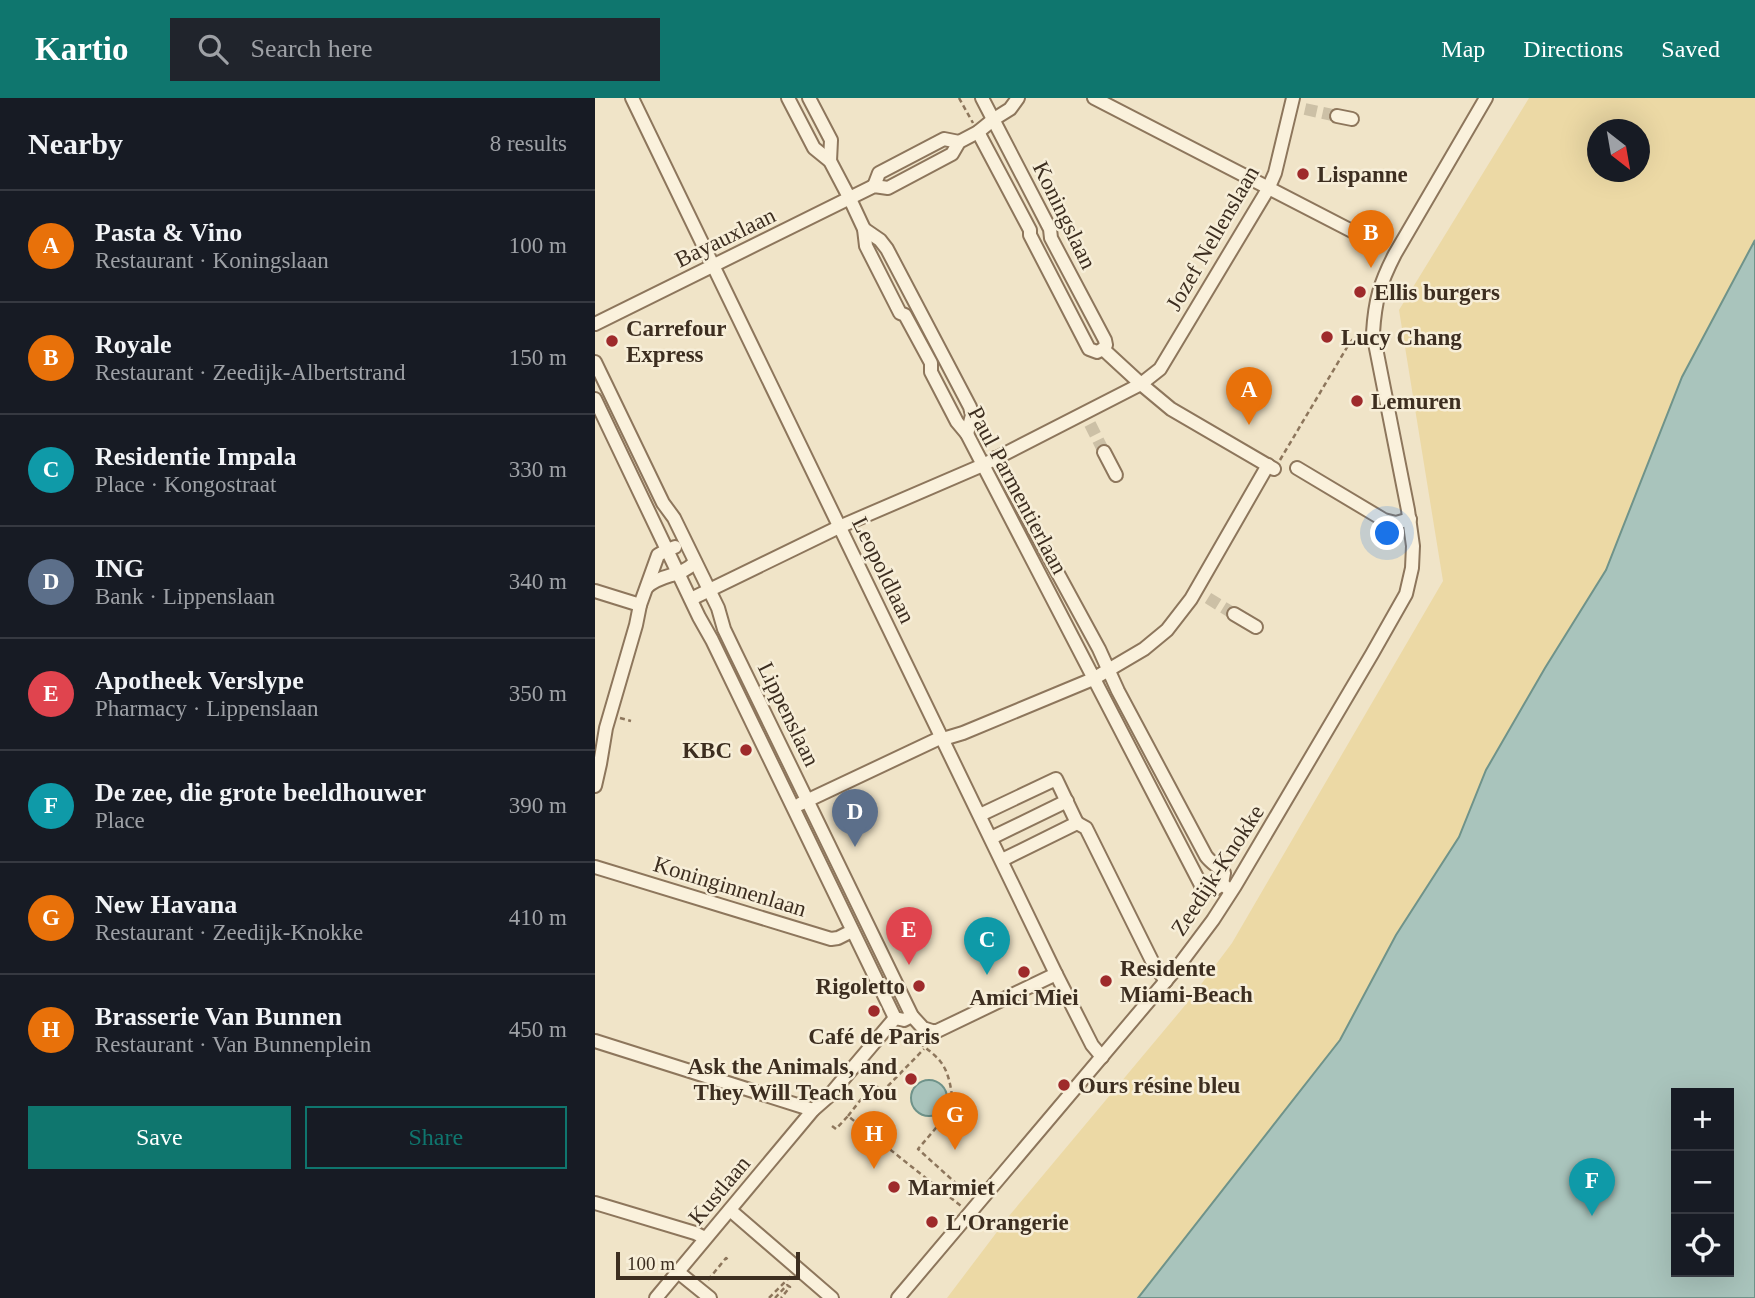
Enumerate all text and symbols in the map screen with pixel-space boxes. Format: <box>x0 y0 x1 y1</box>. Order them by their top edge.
search box <box>170 18 660 81</box>
icon: search <box>194 30 232 68</box>
text: Kartio <box>35 31 128 67</box>
text: Search here <box>250 34 372 63</box>
text: Map <box>1441 36 1485 62</box>
text: Directions <box>1523 36 1623 62</box>
text: Saved <box>1661 36 1720 62</box>
north arrow <box>1587 119 1650 182</box>
text: Nearby <box>28 127 123 160</box>
text: 8 results <box>490 131 567 156</box>
street label: Koningslaan <box>1028 157 1101 273</box>
street label: Jozef Nellenslaan <box>1161 161 1264 315</box>
place label: Lispanne <box>1317 162 1408 187</box>
marker: Lispanne <box>1295 166 1311 182</box>
street label: Bayauxlaan <box>671 202 780 272</box>
pin: B <box>1348 210 1394 268</box>
text: Pasta & Vino <box>95 218 242 247</box>
text: A <box>43 233 59 258</box>
text: 100 m <box>509 233 567 258</box>
text: Restaurant · Koningslaan <box>95 248 329 273</box>
place label: Ellis burgers <box>1374 280 1500 305</box>
marker: Ellis burgers <box>1352 284 1368 300</box>
place label: Carrefour Express <box>626 316 726 367</box>
place label: Lucy Chang <box>1341 325 1462 350</box>
marker: Lucy Chang <box>1319 329 1335 345</box>
text: Royale <box>95 330 172 359</box>
marker: Carrefour Express <box>604 333 620 349</box>
text: B <box>43 345 59 370</box>
text: 150 m <box>509 345 567 370</box>
text: Restaurant · Zeedijk-Albertstrand <box>95 360 405 385</box>
pin: A <box>1226 367 1272 425</box>
place label: Lemuren <box>1371 389 1462 414</box>
marker: Lemuren <box>1349 393 1365 409</box>
street label: Paul Parmentierlaan <box>963 402 1072 579</box>
text: Residentie Impala <box>95 442 297 471</box>
text: C <box>43 457 59 482</box>
text: 330 m <box>509 457 567 482</box>
text: Place · Kongostraat <box>95 472 276 497</box>
street label: Leopoldlaan <box>847 513 920 628</box>
your location <box>1370 516 1404 550</box>
text: ING <box>95 554 144 583</box>
text: D <box>43 569 59 594</box>
text: 340 m <box>509 569 567 594</box>
text: Bank · Lippenslaan <box>95 584 275 609</box>
street label: Lippenslaan <box>753 658 825 771</box>
text: Apotheek Verslype <box>95 666 304 695</box>
text: E <box>43 681 59 706</box>
text: 350 m <box>509 681 567 706</box>
text: Pharmacy · Lippenslaan <box>95 696 319 721</box>
place label: KBC <box>682 738 732 763</box>
marker: KBC <box>738 742 754 758</box>
text: De zee, die grote beeldhouwer <box>95 778 426 807</box>
pin: D <box>832 789 878 847</box>
text: F <box>44 793 58 818</box>
text: 390 m <box>509 793 567 818</box>
street label: Zeedijk-Knokke <box>1166 800 1269 940</box>
text: Place <box>95 808 145 833</box>
street label: Koninginnenlaan <box>650 851 810 922</box>
text: New Havana <box>95 890 237 919</box>
text: G <box>42 905 60 930</box>
text: 410 m <box>509 905 567 930</box>
pin: E <box>886 907 932 965</box>
pin: C <box>964 917 1010 975</box>
text: Restaurant · Zeedijk-Knokke <box>95 920 363 945</box>
place label: Residente Miami-Beach <box>1120 956 1253 1007</box>
marker: Amici Miei <box>1016 964 1032 980</box>
marker: Residente Miami-Beach <box>1098 973 1114 989</box>
place label: Rigoletto <box>816 974 905 999</box>
marker: Rigoletto <box>911 978 927 994</box>
place label: Amici Miei <box>969 985 1079 1010</box>
text: Brasserie Van Bunnen <box>95 1002 342 1031</box>
marker: Café de Paris <box>866 1003 882 1019</box>
text: H <box>42 1017 60 1042</box>
text: 450 m <box>509 1017 567 1042</box>
place label: Café de Paris <box>808 1024 940 1049</box>
text: Restaurant · Van Bunnenplein <box>95 1032 371 1057</box>
place label: Ask the Animals, and They Will Teach You <box>687 1054 897 1105</box>
marker: Ask the Animals, and They Will Teach You <box>903 1071 919 1087</box>
place label: Ours résine bleu <box>1078 1073 1240 1098</box>
marker: Ours résine bleu <box>1056 1077 1072 1093</box>
map controls <box>1671 1088 1734 1277</box>
button: + <box>1671 1088 1734 1151</box>
pin: G <box>932 1092 978 1150</box>
button: Save <box>28 1106 291 1169</box>
button: Share <box>305 1106 567 1169</box>
pin: H <box>851 1111 897 1169</box>
street label: Kustlaan <box>684 1151 756 1230</box>
button: − <box>1671 1151 1734 1214</box>
pin: F <box>1569 1158 1615 1216</box>
place label: Marmiet <box>908 1175 995 1200</box>
marker: Marmiet <box>886 1179 902 1195</box>
place label: L'Orangerie <box>946 1210 1069 1235</box>
marker: L'Orangerie <box>924 1214 940 1230</box>
button: locate <box>1671 1214 1734 1277</box>
scale bar <box>616 1249 800 1281</box>
text: 100 m <box>627 1253 675 1274</box>

